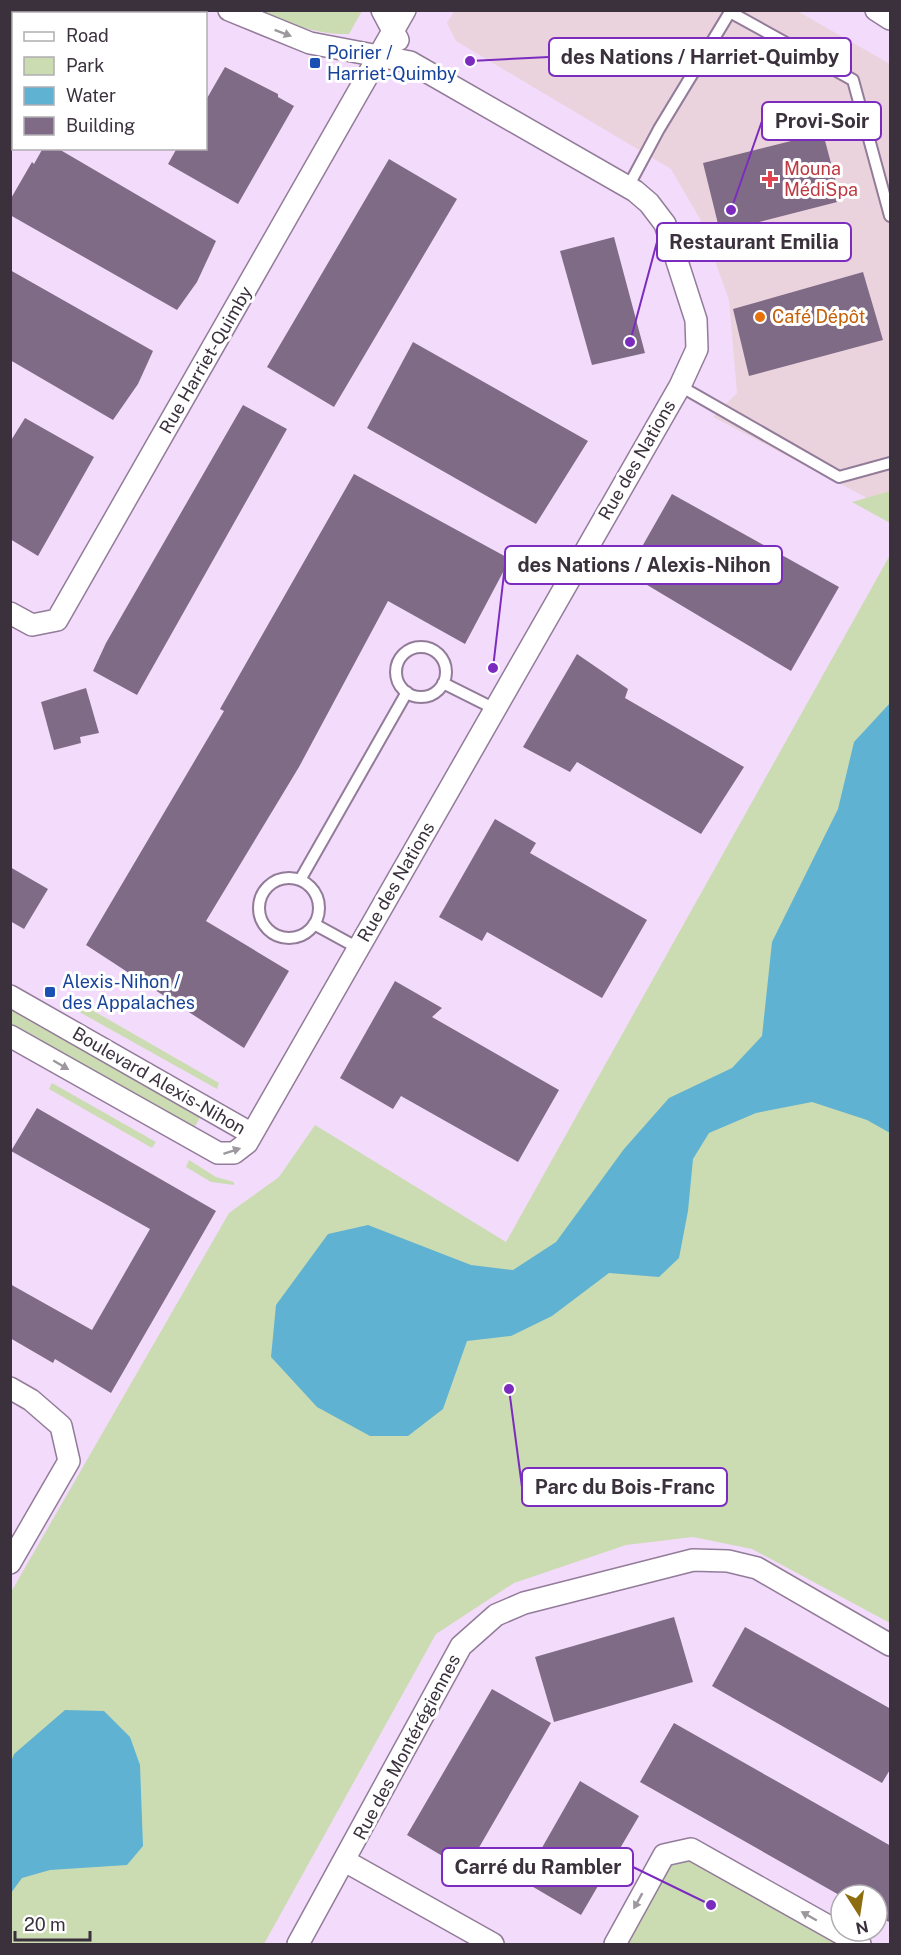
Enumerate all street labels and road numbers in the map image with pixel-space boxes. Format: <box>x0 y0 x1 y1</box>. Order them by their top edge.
street label: Rue Harriet-Quimby <box>155 282 257 437</box>
street label: Rue des Nations <box>594 396 679 524</box>
street label: Rue des Nations <box>353 818 438 946</box>
street label: Boulevard Alexis-Nihon <box>69 1022 250 1139</box>
street label: Rue des Montérégiennes <box>349 1651 464 1843</box>

